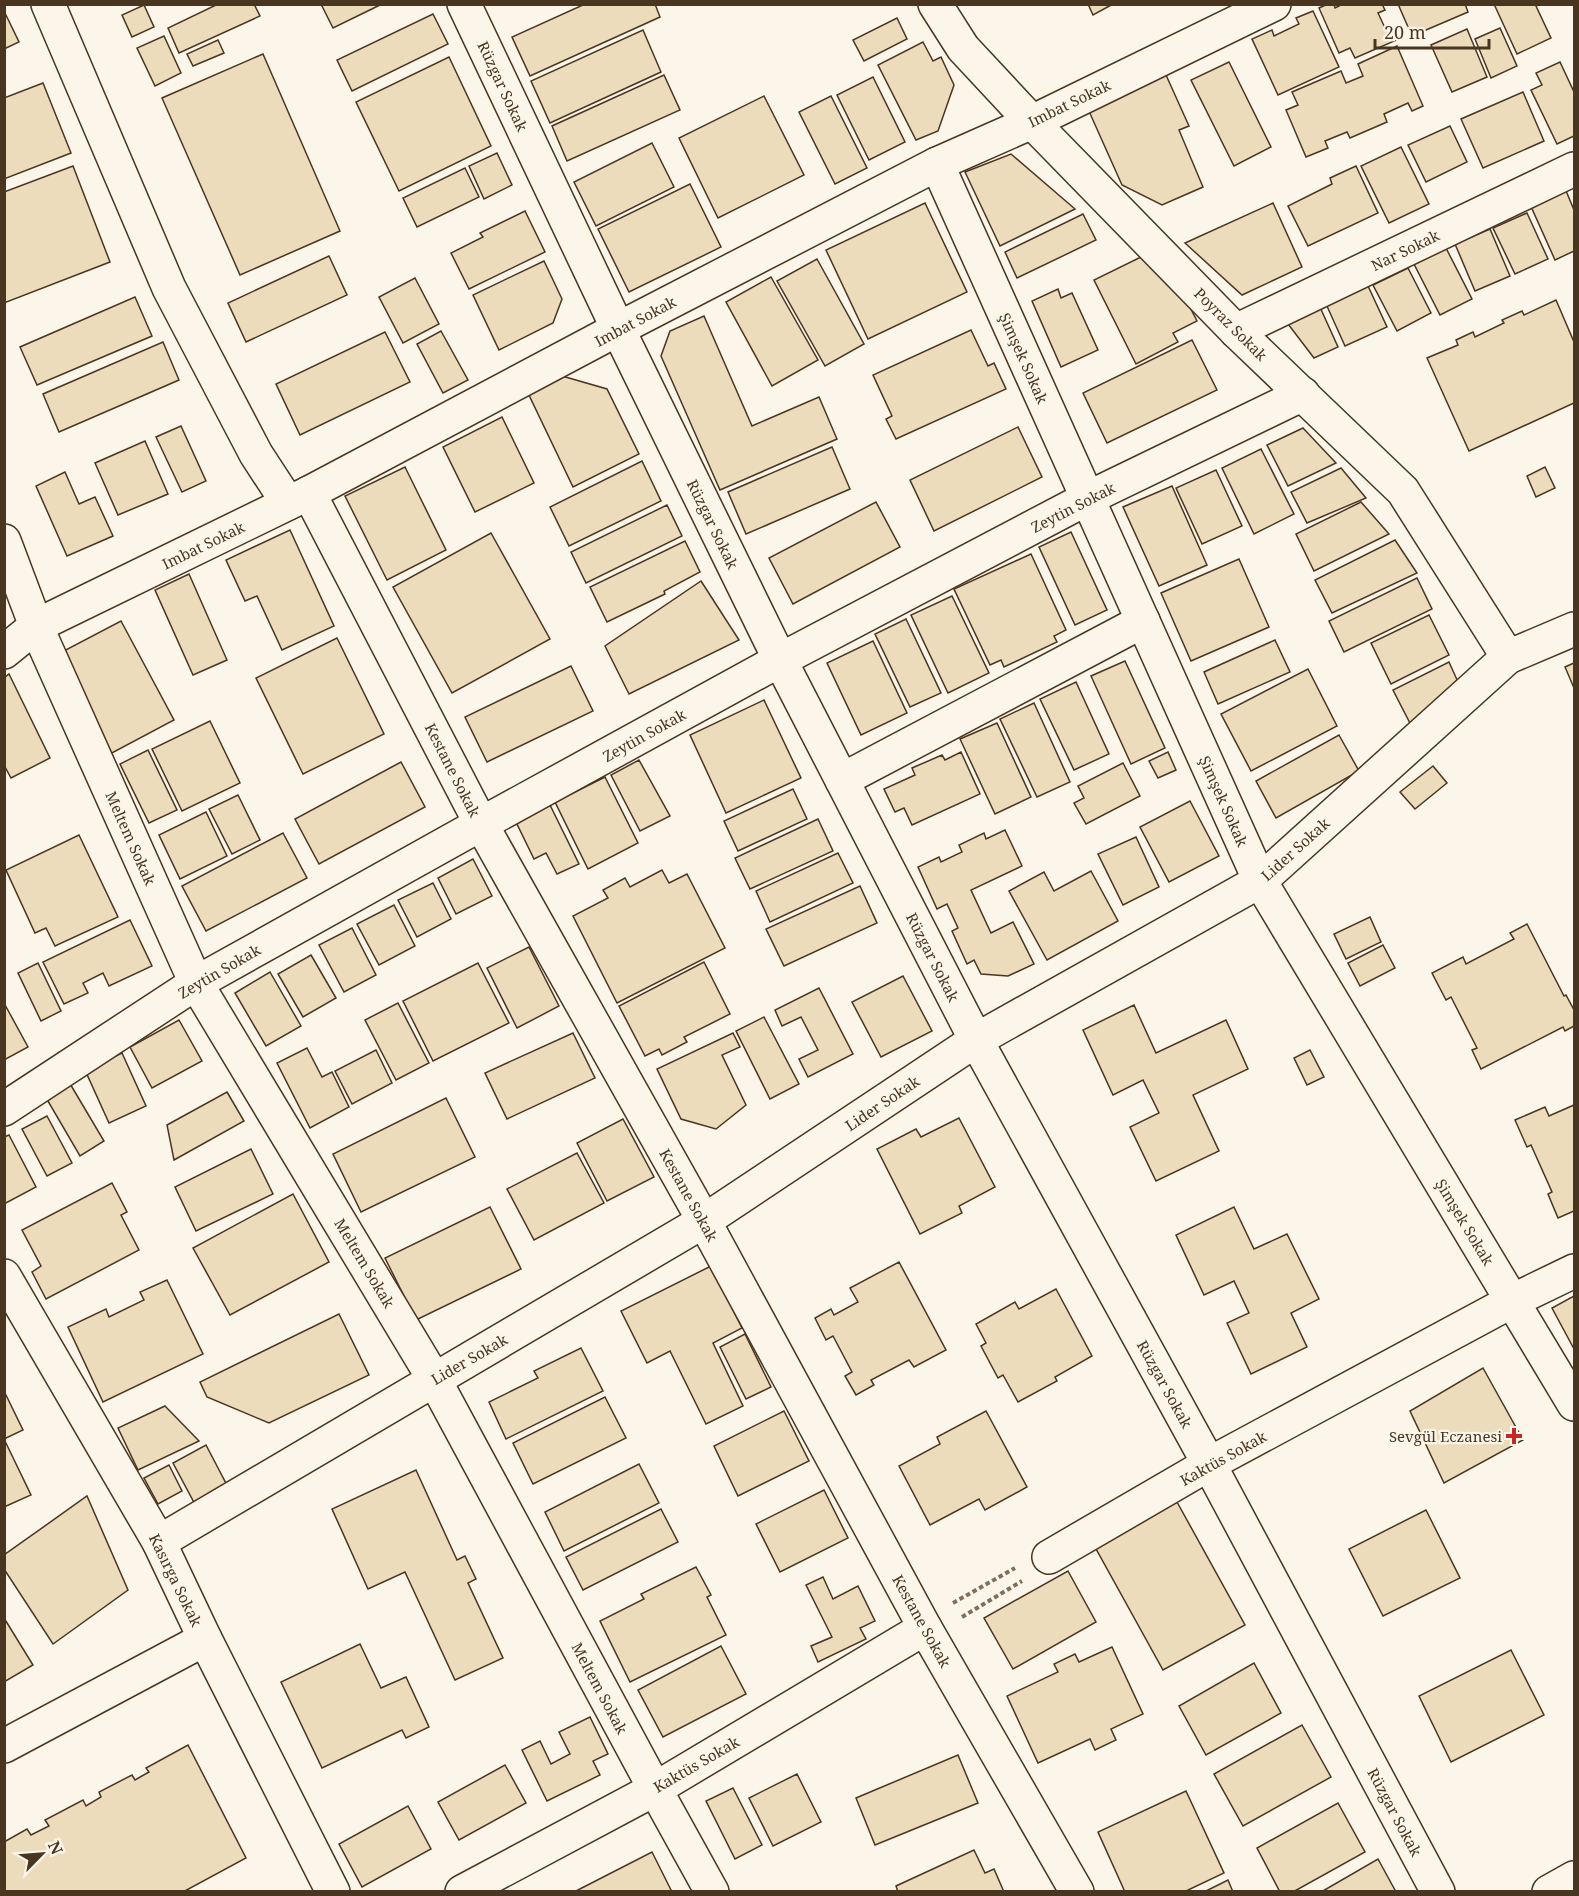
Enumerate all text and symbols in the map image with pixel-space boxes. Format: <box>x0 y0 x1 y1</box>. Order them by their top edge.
scale bar <box>1375 12 1489 50</box>
text: 20 m <box>1384 20 1426 44</box>
street label: Rüzgar Sokak <box>473 38 533 135</box>
street label: Imbat Sokak <box>1024 74 1114 132</box>
street label: Nar Sokak <box>1368 225 1443 275</box>
street label: Poyraz Sokak <box>1190 283 1272 365</box>
street label: Imbat Sokak <box>591 291 679 351</box>
street label: Şimşek Sokak <box>995 309 1053 407</box>
street label: Rüzgar Sokak <box>683 476 743 572</box>
street label: Zeytin Sokak <box>1028 477 1119 537</box>
street label: Imbat Sokak <box>158 516 248 574</box>
street label: Zeytin Sokak <box>599 704 689 766</box>
street label: Kestane Sokak <box>421 720 485 821</box>
street label: Şimşek Sokak <box>1195 752 1253 850</box>
street label: Meltem Sokak <box>101 788 161 888</box>
street label: Lider Sokak <box>1257 813 1333 885</box>
street label: Rüzgar Sokak <box>902 909 964 1005</box>
street label: Zeytin Sokak <box>174 939 264 1003</box>
street label: Lider Sokak <box>841 1071 923 1135</box>
street label: Kestane Sokak <box>655 1145 723 1245</box>
street label: Şimşek Sokak <box>1431 1175 1499 1269</box>
street label: Meltem Sokak <box>330 1215 400 1312</box>
street label: Lider Sokak <box>427 1329 511 1389</box>
street label: Rüzgar Sokak <box>1133 1337 1197 1432</box>
street label: Kaktüs Sokak <box>1176 1426 1270 1490</box>
place label: Sevgül Eczanesi <box>1389 1426 1502 1446</box>
marker: Sevgül Eczanesi <box>1507 1429 1521 1443</box>
street label: Kasırga Sokak <box>145 1530 207 1630</box>
street label: Kestane Sokak <box>888 1571 956 1671</box>
street label: Meltem Sokak <box>567 1639 633 1737</box>
street label: Kaktüs Sokak <box>649 1731 743 1797</box>
street label: Rüzgar Sokak <box>1363 1764 1427 1860</box>
north arrow <box>12 1824 72 1884</box>
text: N <box>43 1837 68 1858</box>

